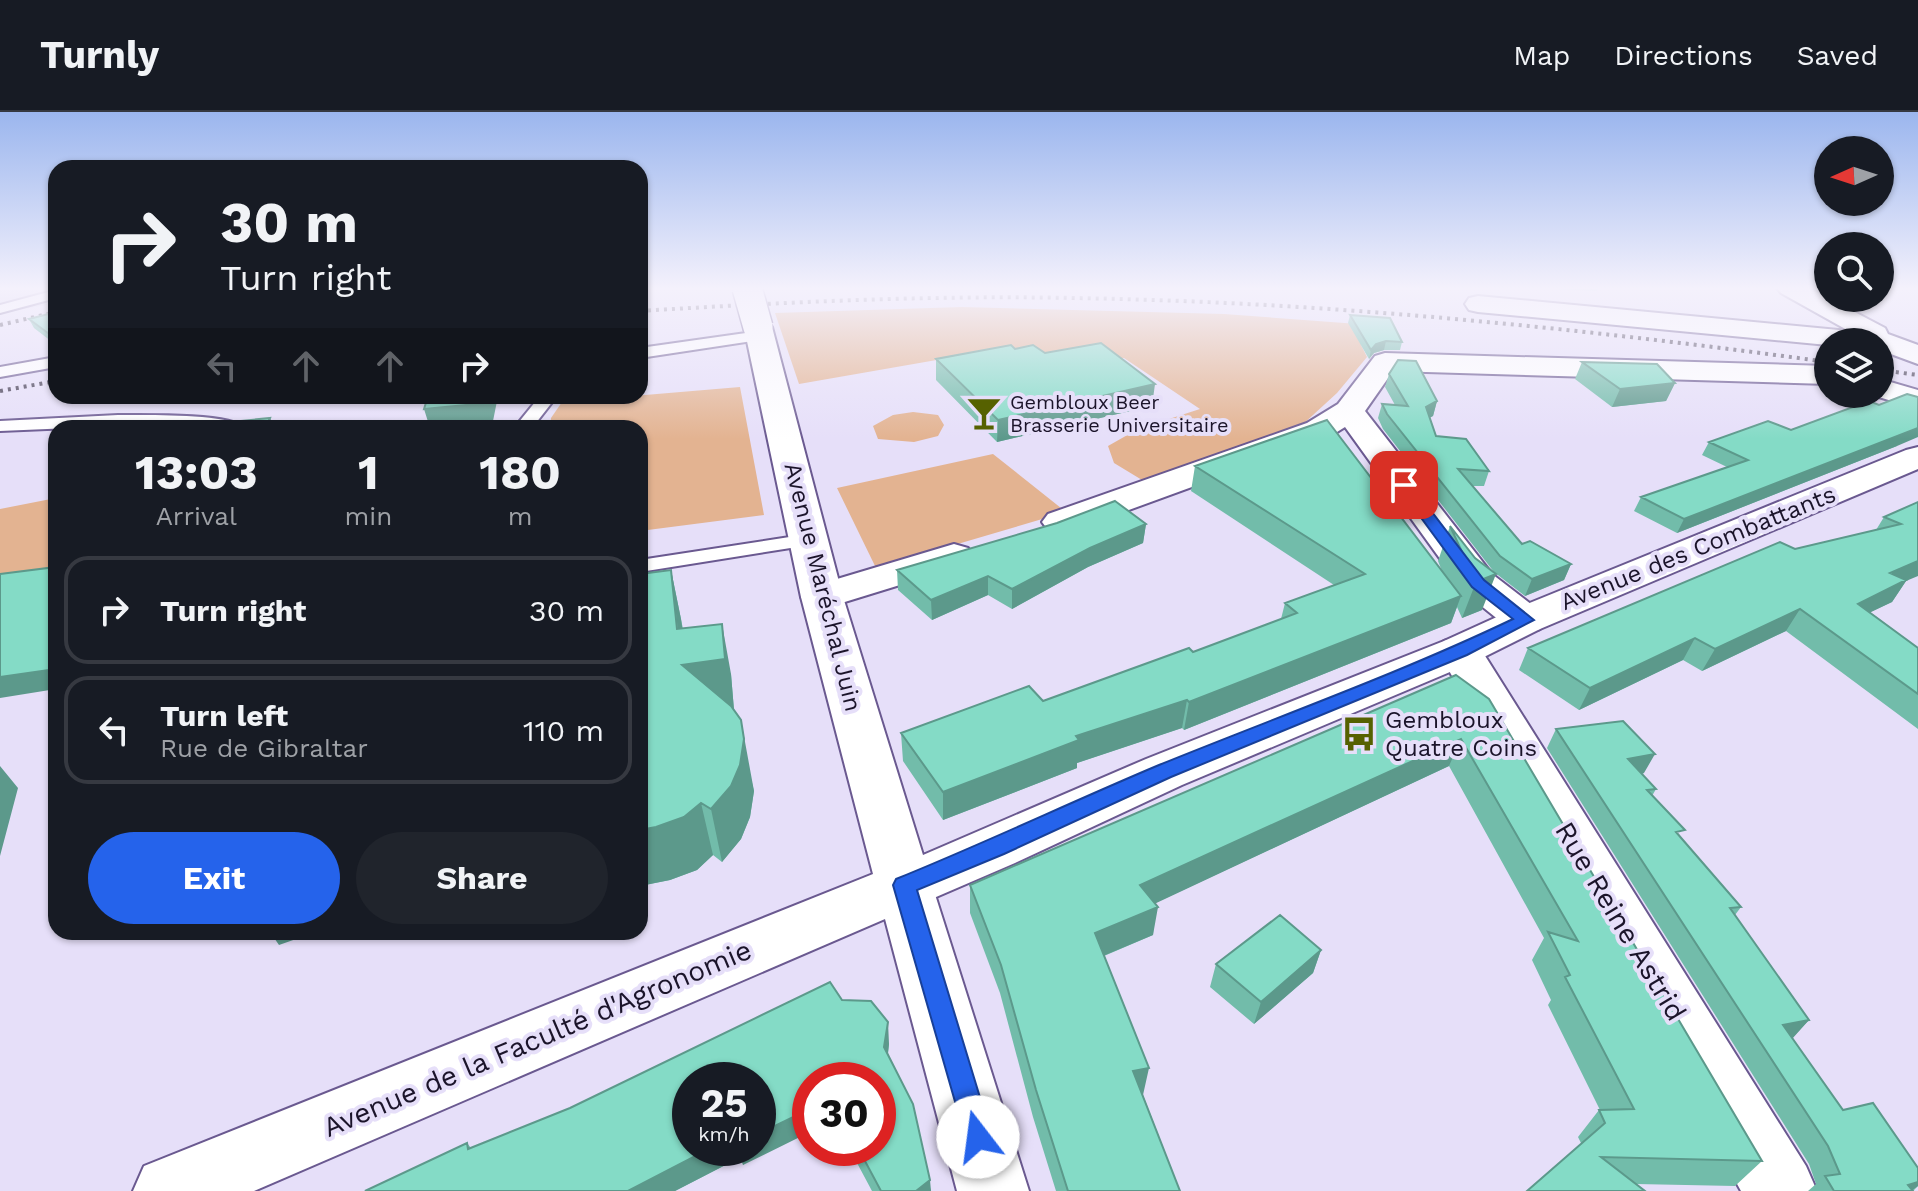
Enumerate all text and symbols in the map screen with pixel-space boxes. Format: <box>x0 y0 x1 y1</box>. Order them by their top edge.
text: Turnly <box>40 33 159 77</box>
text: Map <box>1513 39 1570 72</box>
text: Directions <box>1614 39 1753 72</box>
text: Saved <box>1797 39 1878 72</box>
north arrow <box>1814 136 1894 216</box>
map controls <box>1814 136 1894 408</box>
text: 30 m <box>220 190 358 256</box>
icon: right <box>88 192 192 296</box>
button: search <box>1814 232 1894 312</box>
text: Turn right <box>220 257 391 299</box>
button: layers <box>1814 328 1894 408</box>
icon: left <box>200 344 244 388</box>
icon: ahead <box>284 344 328 388</box>
icon: ahead <box>368 344 412 388</box>
icon: right <box>452 344 496 388</box>
place label: Gembloux Beer Brasserie Universitaire <box>1010 390 1228 437</box>
bar icon: Gembloux Beer Brasserie Universitaire <box>965 394 1003 432</box>
text: 13:03 <box>135 444 258 501</box>
text: 1 <box>358 444 379 501</box>
text: 180 <box>479 444 561 501</box>
pin <box>1370 451 1438 519</box>
street label: Avenue Maréchal Juin <box>778 460 868 714</box>
icon: arrive <box>1382 463 1426 507</box>
street label: Avenue des Combattants <box>1556 480 1840 616</box>
text: Arrival <box>156 501 237 531</box>
text: min <box>345 501 392 531</box>
text: m <box>508 501 533 531</box>
icon: right <box>92 588 136 632</box>
text: Turn right <box>160 593 306 628</box>
text: 30 m <box>529 593 604 628</box>
text: Turn left <box>160 698 288 733</box>
place label: Gembloux Quatre Coins <box>1385 706 1537 762</box>
icon: left <box>92 708 136 752</box>
text: 110 m <box>523 713 604 748</box>
bus stop icon: Gembloux Quatre Coins <box>1340 715 1378 753</box>
text: Rue de Gibraltar <box>160 733 368 763</box>
street label: Rue Reine Astrid <box>1548 816 1693 1027</box>
button: Exit <box>88 832 340 924</box>
button: Share <box>356 832 608 924</box>
street label: Avenue de la Faculté d'Agronomie <box>318 933 756 1144</box>
speed limit sign: 30 <box>792 1062 896 1166</box>
text: 25 <box>700 1080 748 1127</box>
position arrow <box>936 1095 1020 1179</box>
text: km/h <box>698 1122 750 1146</box>

